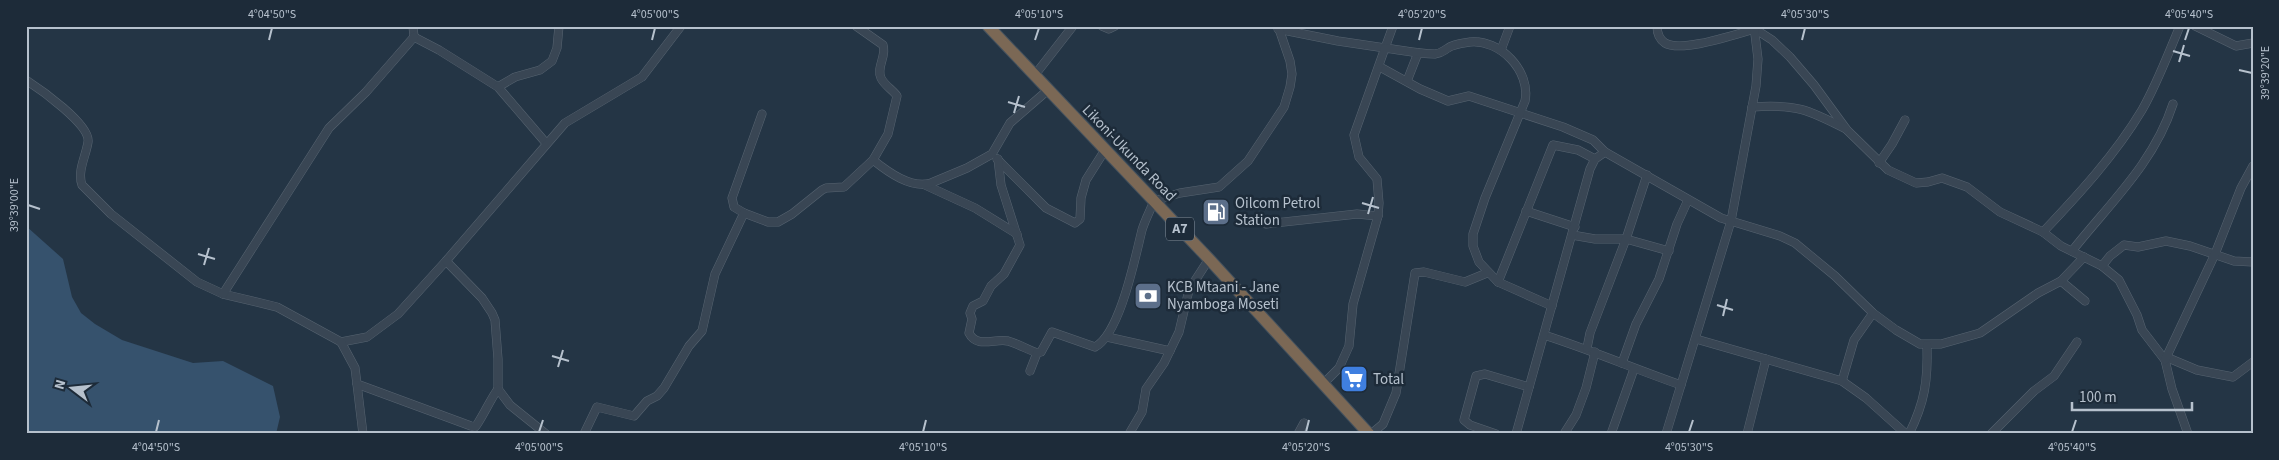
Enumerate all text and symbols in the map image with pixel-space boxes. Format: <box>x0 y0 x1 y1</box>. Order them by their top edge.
text: 4°04'50"S <box>248 6 296 23</box>
text: 4°05'00"S <box>631 6 679 23</box>
text: 4°05'10"S <box>1015 6 1063 23</box>
text: 4°05'20"S <box>1398 6 1446 23</box>
text: 4°05'30"S <box>1781 6 1829 23</box>
text: 4°05'40"S <box>2165 6 2213 23</box>
text: 39°39'20"E <box>2257 46 2274 100</box>
street label: Likoni-Ukunda Road <box>1077 100 1181 206</box>
text: 39°39'00"E <box>6 178 23 232</box>
place label: Oilcom Petrol Station <box>1235 193 1320 231</box>
fuel station icon: Oilcom Petrol Station <box>1201 197 1231 227</box>
road number: A7 <box>1166 218 1194 240</box>
place label: KCB Mtaani - Jane Nyamboga Moseti <box>1167 277 1280 315</box>
bank icon: KCB Mtaani - Jane Nyamboga Moseti <box>1133 281 1163 311</box>
north arrow <box>48 362 98 412</box>
supermarket icon: Total <box>1339 364 1369 394</box>
place label: Total <box>1373 369 1404 390</box>
text: N <box>50 377 71 392</box>
scale bar <box>2072 380 2192 412</box>
text: 100 m <box>2079 387 2117 408</box>
text: 4°04'50"S <box>132 439 180 456</box>
text: 4°05'00"S <box>515 439 563 456</box>
text: 4°05'10"S <box>899 439 947 456</box>
text: 4°05'20"S <box>1282 439 1330 456</box>
text: 4°05'30"S <box>1665 439 1713 456</box>
text: 4°05'40"S <box>2048 439 2096 456</box>

